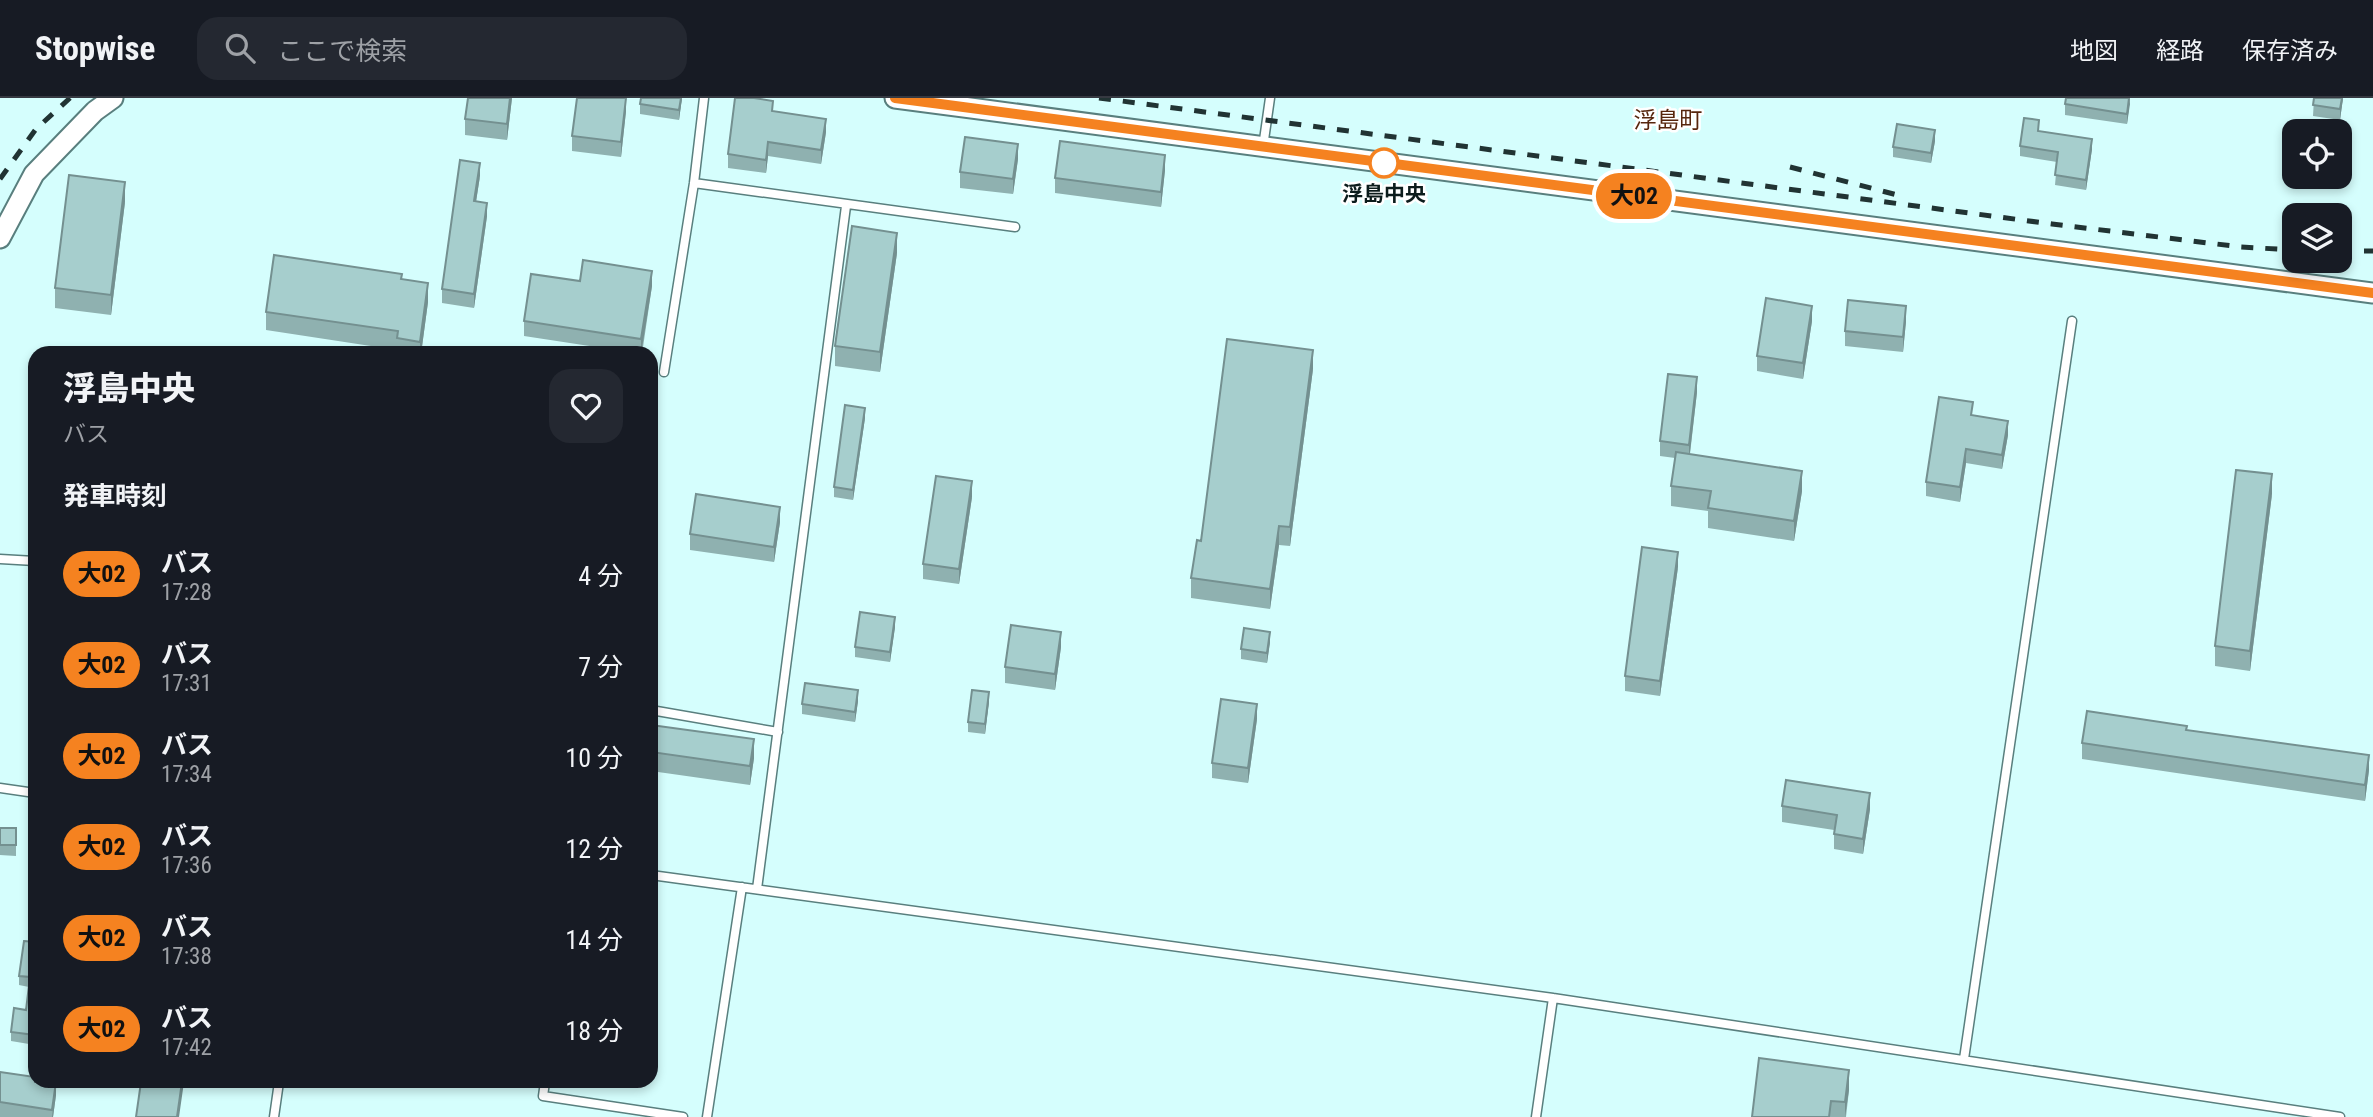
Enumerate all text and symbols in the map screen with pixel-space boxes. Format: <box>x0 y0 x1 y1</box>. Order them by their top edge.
search box <box>197 17 687 80</box>
text: Stopwise <box>35 29 155 68</box>
icon: search <box>221 29 259 67</box>
text: ここで検索 <box>277 36 407 66</box>
text: 地図 <box>2070 37 2118 65</box>
text: 経路 <box>2156 37 2204 65</box>
text: 保存済み <box>2242 37 2338 65</box>
district label: 浮島町 <box>1634 107 1703 134</box>
map controls <box>2282 119 2352 273</box>
button: locate <box>2282 119 2352 189</box>
marker: 浮島中央 <box>1369 148 1399 178</box>
line badge: 大02 <box>1594 173 1674 219</box>
place label: 浮島中央 <box>1342 182 1426 206</box>
text: 大02 <box>1610 182 1658 210</box>
button: layers <box>2282 203 2352 273</box>
text: 浮島中央 <box>63 369 195 408</box>
button: heart <box>549 369 623 443</box>
text: バス <box>63 421 109 448</box>
text: 発車時刻 <box>63 481 167 511</box>
text: バス <box>161 548 213 578</box>
text: 大02 <box>77 560 126 588</box>
text: 4 分 <box>578 561 623 591</box>
text: 17:28 <box>161 579 212 606</box>
text: バス <box>161 639 213 669</box>
text: 大02 <box>77 651 126 679</box>
text: 7 分 <box>578 652 623 682</box>
text: 17:31 <box>161 670 212 697</box>
text: バス <box>161 730 213 760</box>
text: 大02 <box>77 742 126 770</box>
text: 10 分 <box>565 743 623 773</box>
text: 17:34 <box>161 761 212 788</box>
text: バス <box>161 821 213 851</box>
text: 大02 <box>77 833 126 861</box>
text: 12 分 <box>565 834 623 864</box>
text: 17:36 <box>161 852 212 879</box>
text: バス <box>161 912 213 942</box>
text: 大02 <box>77 924 126 952</box>
text: 14 分 <box>565 925 623 955</box>
text: 17:38 <box>161 943 212 970</box>
text: バス <box>161 1003 213 1033</box>
text: 大02 <box>77 1015 126 1043</box>
text: 18 分 <box>565 1016 623 1046</box>
text: 17:42 <box>161 1034 212 1061</box>

